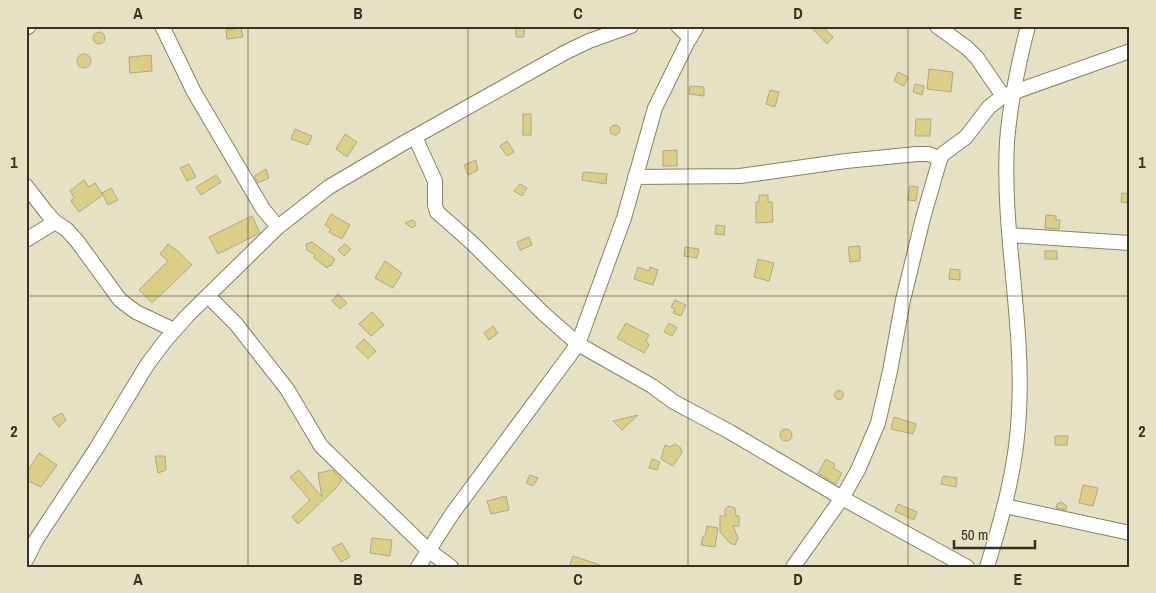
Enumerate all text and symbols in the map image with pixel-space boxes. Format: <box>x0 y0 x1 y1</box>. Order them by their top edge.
text: A <box>133 2 143 24</box>
text: B <box>353 2 363 24</box>
text: C <box>573 2 583 24</box>
text: D <box>793 2 803 24</box>
text: E <box>1014 2 1023 24</box>
text: 1 <box>10 151 18 173</box>
text: 1 <box>1138 151 1146 173</box>
text: 2 <box>10 420 18 442</box>
text: 2 <box>1138 420 1146 442</box>
scale bar <box>954 518 1035 550</box>
text: 50 m <box>961 524 988 545</box>
text: A <box>133 568 143 590</box>
text: B <box>353 568 363 590</box>
text: C <box>573 568 583 590</box>
text: D <box>793 568 803 590</box>
text: E <box>1014 568 1023 590</box>

